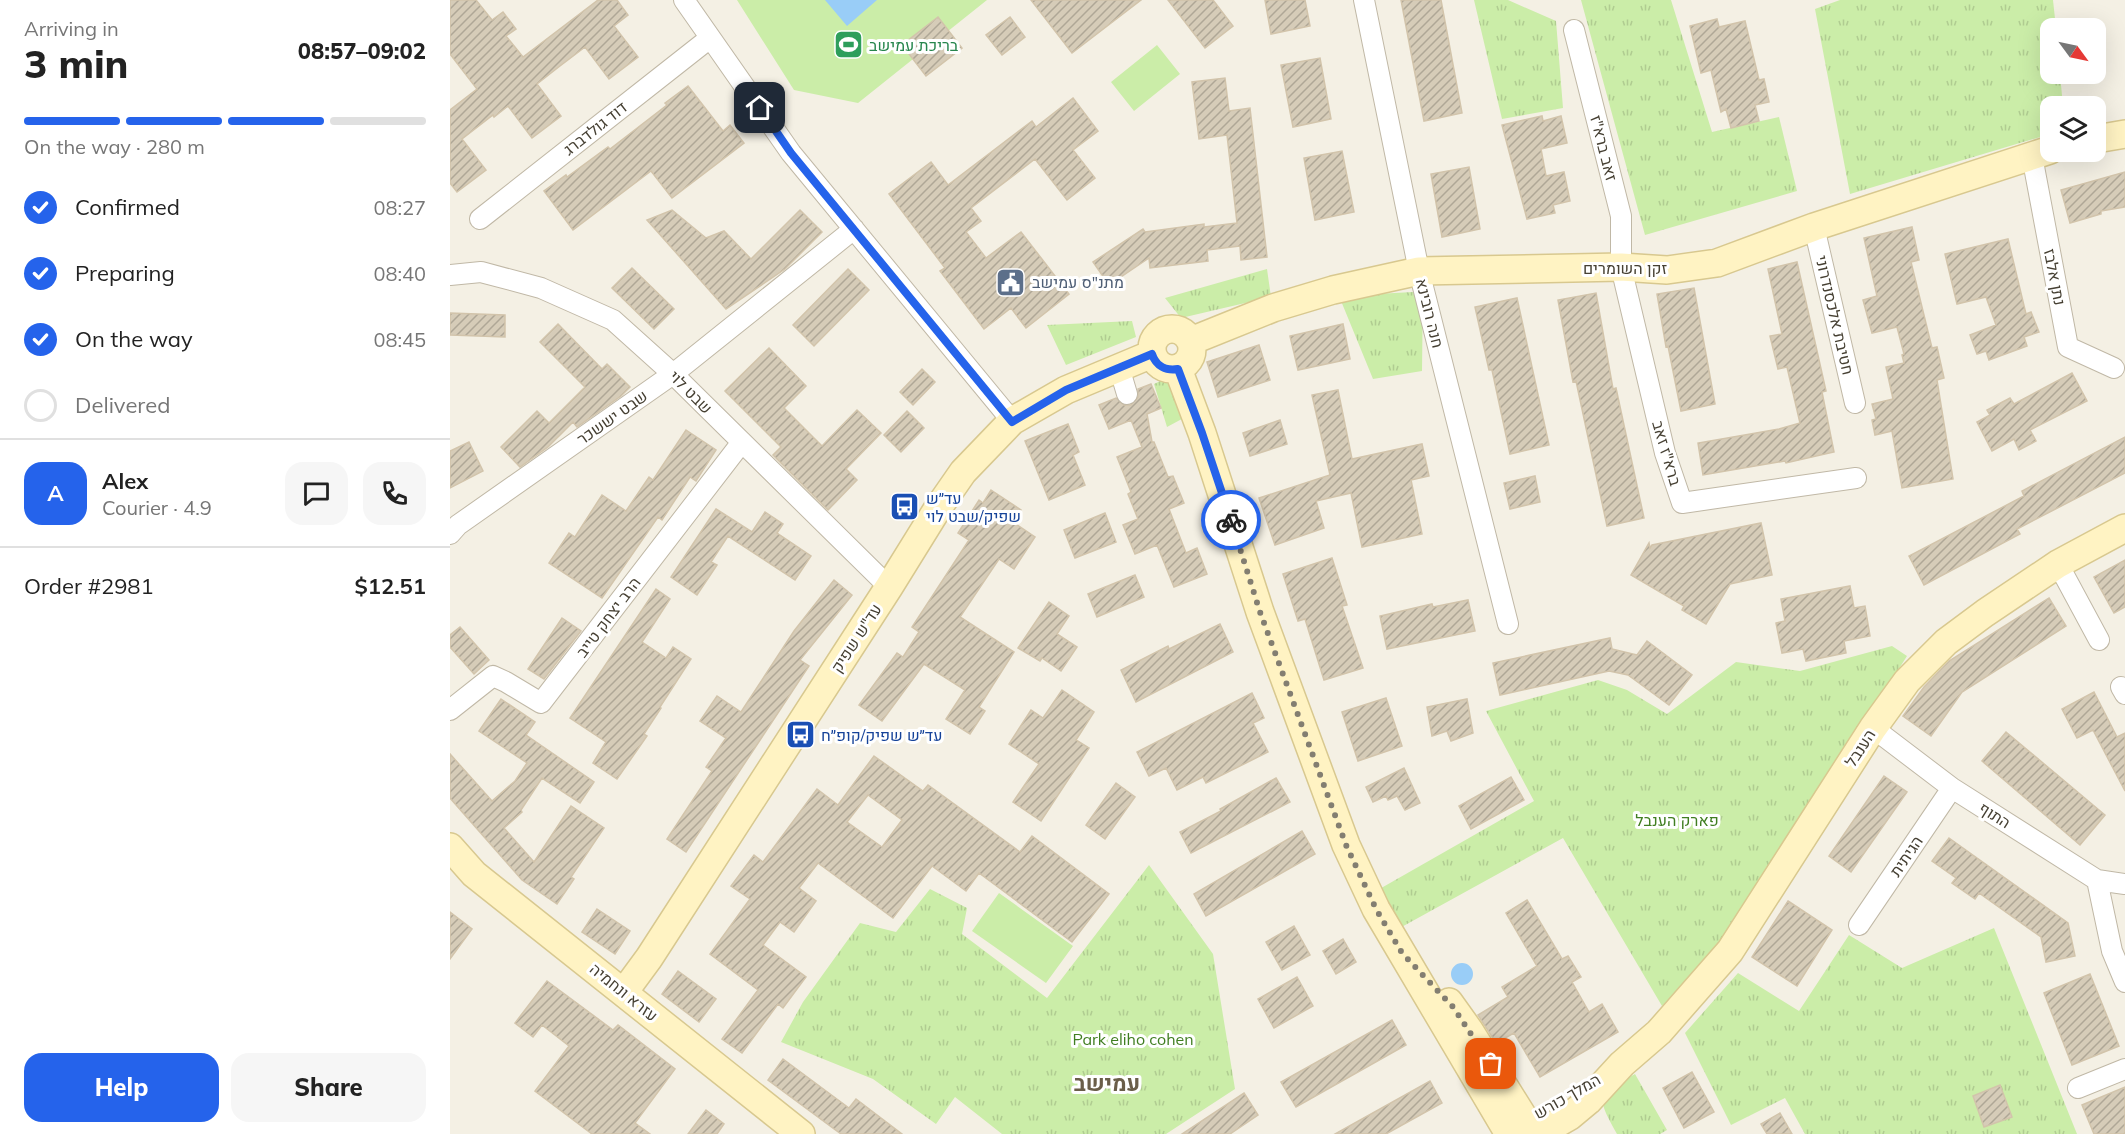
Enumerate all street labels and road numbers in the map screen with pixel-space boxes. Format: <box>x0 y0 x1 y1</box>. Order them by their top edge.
street label: דוד גולדברג <box>559 97 631 159</box>
street label: זאב ברא"ז <box>1586 113 1622 183</box>
street label: נתן אלבז <box>2040 247 2070 307</box>
street label: חטיבת אלכסנדרוני <box>1812 253 1858 377</box>
street label: זקן השומרים <box>1583 258 1667 278</box>
street label: חנה רובינא <box>1412 276 1448 350</box>
street label: שבט לוי <box>665 366 717 418</box>
street label: שבט יששכר <box>573 385 651 449</box>
street label: ברא"ז זאב <box>1648 418 1686 489</box>
street label: הרב יצחק טייב <box>571 573 645 661</box>
street label: עד"ש שפיק <box>826 600 886 676</box>
street label: הענבל <box>1840 725 1880 771</box>
street label: התוף <box>1975 798 2015 832</box>
street label: הגיתית <box>1885 832 1927 880</box>
street label: עזרא ונחמיה <box>586 958 662 1026</box>
street label: המלך כורש <box>1530 1069 1604 1123</box>

